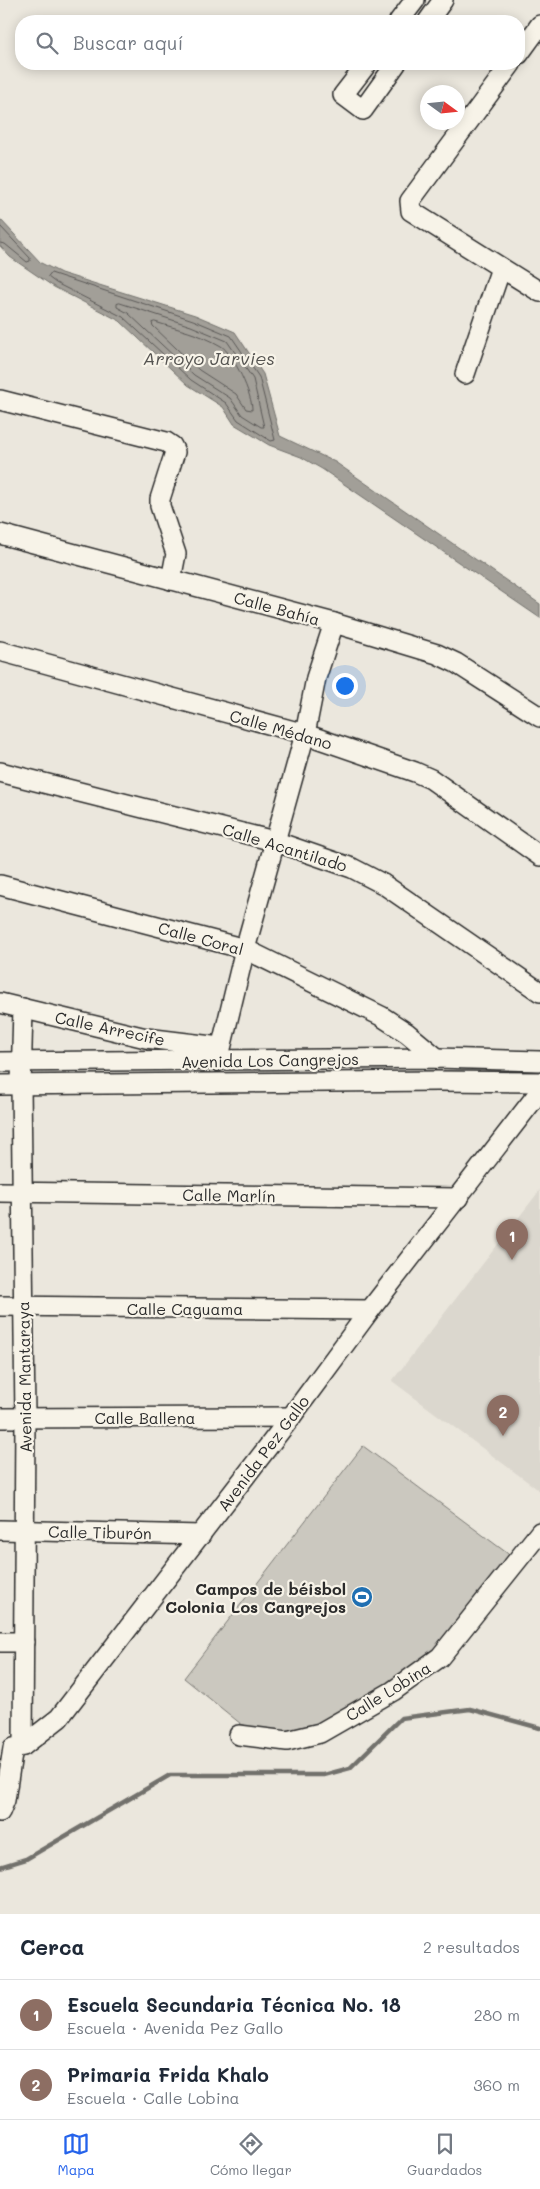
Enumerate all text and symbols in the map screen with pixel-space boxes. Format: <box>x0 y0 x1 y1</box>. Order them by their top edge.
search box <box>15 15 525 70</box>
icon: search <box>33 29 61 57</box>
text: Buscar aquí <box>73 30 183 55</box>
north arrow <box>420 85 465 130</box>
water label: Arroyo Jarvies <box>143 346 275 370</box>
street label: Calle Bahía <box>232 586 322 630</box>
your location <box>332 673 358 699</box>
street label: Calle Médano <box>227 704 335 754</box>
street label: Calle Acantilado <box>220 818 350 876</box>
street label: Calle Coral <box>156 917 246 959</box>
street label: Calle Arrecife <box>53 1006 167 1050</box>
street label: Avenida Los Cangrejos <box>181 1048 359 1072</box>
street label: Calle Marlín <box>182 1184 276 1206</box>
pin: 1 <box>496 1219 528 1260</box>
street label: Calle Caguama <box>127 1298 243 1319</box>
street label: Avenida Mantaraya <box>12 1301 36 1453</box>
street label: Avenida Pez Gallo <box>213 1391 313 1515</box>
pin: 2 <box>487 1395 519 1436</box>
street label: Calle Ballena <box>94 1407 196 1428</box>
street label: Calle Tiburón <box>48 1521 152 1543</box>
place label: Campos de béisbol Colonia Los Cangrejos <box>165 1578 346 1617</box>
sports icon: Campos de béisbol Colonia Los Cangrejos <box>350 1585 374 1609</box>
street label: Calle Lobina <box>342 1657 434 1725</box>
text: Cerca <box>20 1933 85 1960</box>
text: 2 resultados <box>423 1936 520 1957</box>
text: Escuela Secundaria Técnica No. 18 <box>67 1992 401 2017</box>
text: 1 <box>32 2004 40 2025</box>
text: 280 m <box>474 2004 520 2025</box>
text: Escuela · Avenida Pez Gallo <box>67 2017 283 2038</box>
text: Primaria Frida Khalo <box>67 2062 269 2087</box>
text: 2 <box>32 2074 40 2095</box>
text: 360 m <box>473 2074 520 2095</box>
text: Escuela · Calle Lobina <box>67 2087 239 2108</box>
tab: Mapa <box>58 2130 95 2179</box>
tab: Cómo llegar <box>210 2130 292 2179</box>
tab: Guardados <box>407 2130 482 2179</box>

